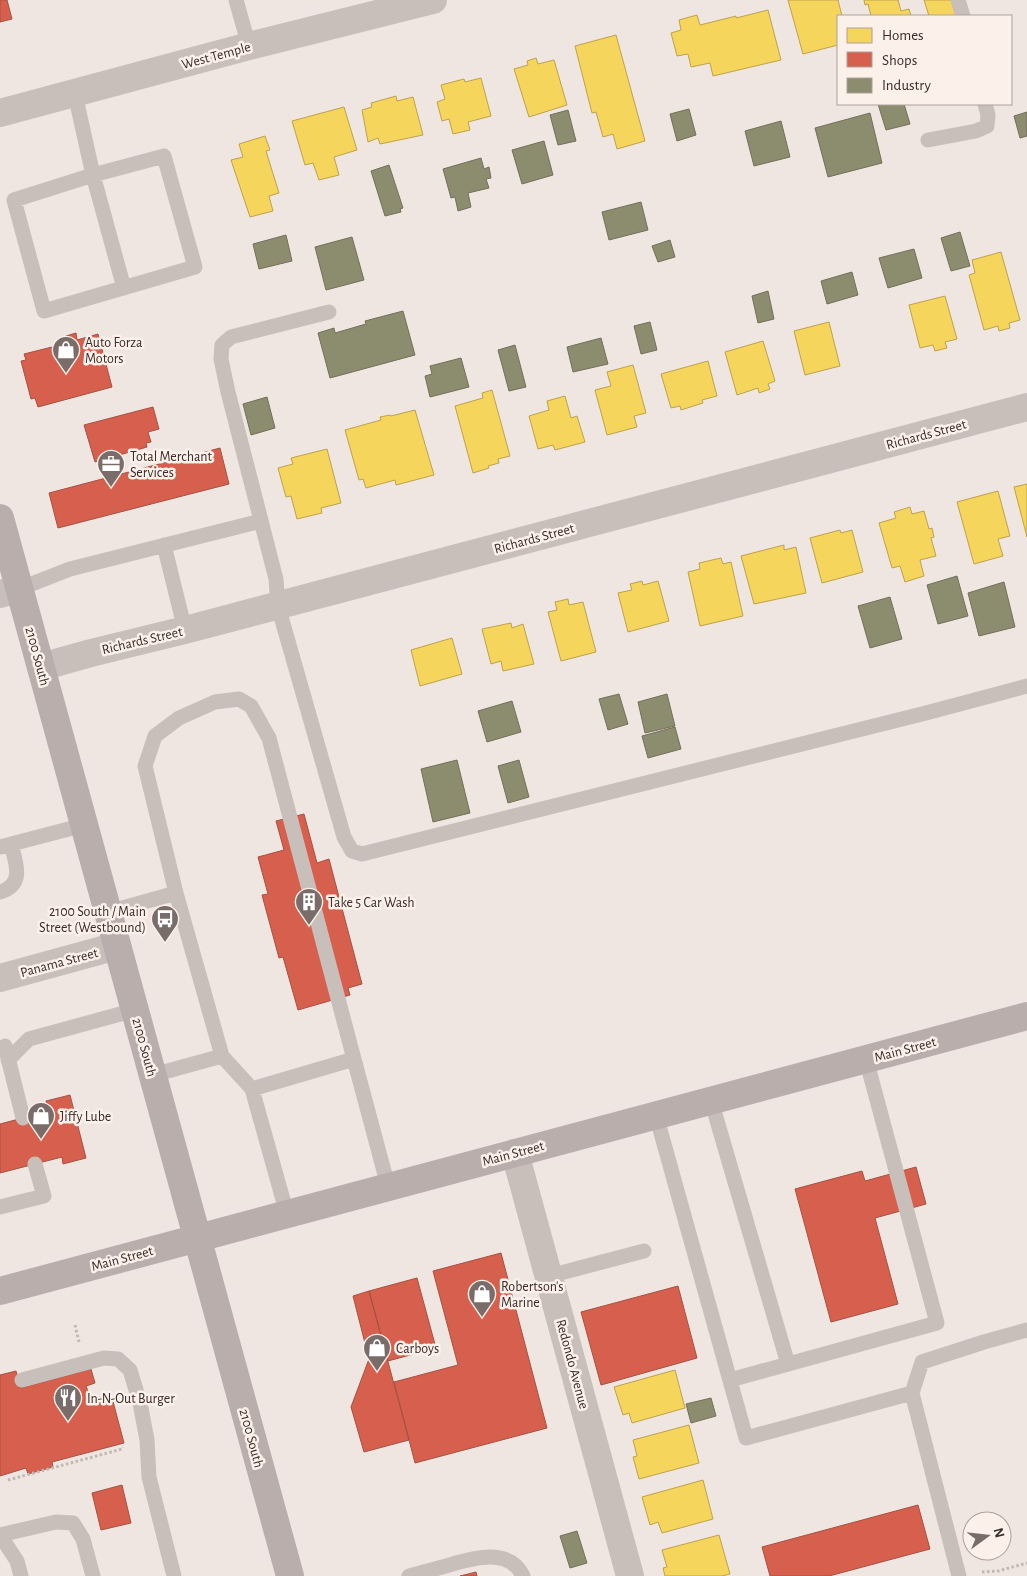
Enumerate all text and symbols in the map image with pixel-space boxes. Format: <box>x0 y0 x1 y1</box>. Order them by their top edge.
legend <box>837 15 1012 105</box>
text: Homes <box>882 28 924 43</box>
street label: West Temple <box>180 40 252 72</box>
text: Shops <box>882 53 917 68</box>
text: Industry <box>882 78 931 93</box>
shop icon: Auto Forza Motors <box>51 335 81 374</box>
place label: Auto Forza Motors <box>85 336 143 366</box>
street label: Richards Street <box>885 417 968 452</box>
office icon: Total Merchant Services <box>96 449 126 488</box>
place label: Total Merchant Services <box>130 450 212 480</box>
street label: Richards Street <box>493 521 576 556</box>
street label: 2100 South <box>22 625 52 687</box>
street label: Richards Street <box>101 625 184 657</box>
building icon: Take 5 Car Wash <box>294 887 324 926</box>
place label: Take 5 Car Wash <box>328 896 415 910</box>
bus stop icon: 2100 South / Main Street (Westbound) <box>150 904 180 943</box>
place label: 2100 South / Main Street (Westbound) <box>39 905 146 935</box>
street label: Panama Street <box>19 946 100 980</box>
street label: 2100 South <box>129 1016 159 1078</box>
street label: Main Street <box>873 1035 938 1065</box>
shop icon: Jiffy Lube <box>26 1101 56 1140</box>
place label: Jiffy Lube <box>60 1110 111 1124</box>
street label: Main Street <box>481 1139 546 1169</box>
street label: Main Street <box>90 1244 155 1274</box>
shop icon: Robertson's Marine <box>467 1279 497 1318</box>
place label: Robertson's Marine <box>501 1280 564 1310</box>
street label: Redondo Avenue <box>553 1318 591 1411</box>
shop icon: Carboys <box>362 1333 392 1372</box>
place label: Carboys <box>396 1342 439 1356</box>
restaurant icon: In-N-Out Burger <box>53 1383 83 1422</box>
place label: In-N-Out Burger <box>87 1392 175 1406</box>
street label: 2100 South <box>236 1407 266 1469</box>
north arrow <box>962 1511 1012 1561</box>
text: N <box>991 1526 1007 1539</box>

